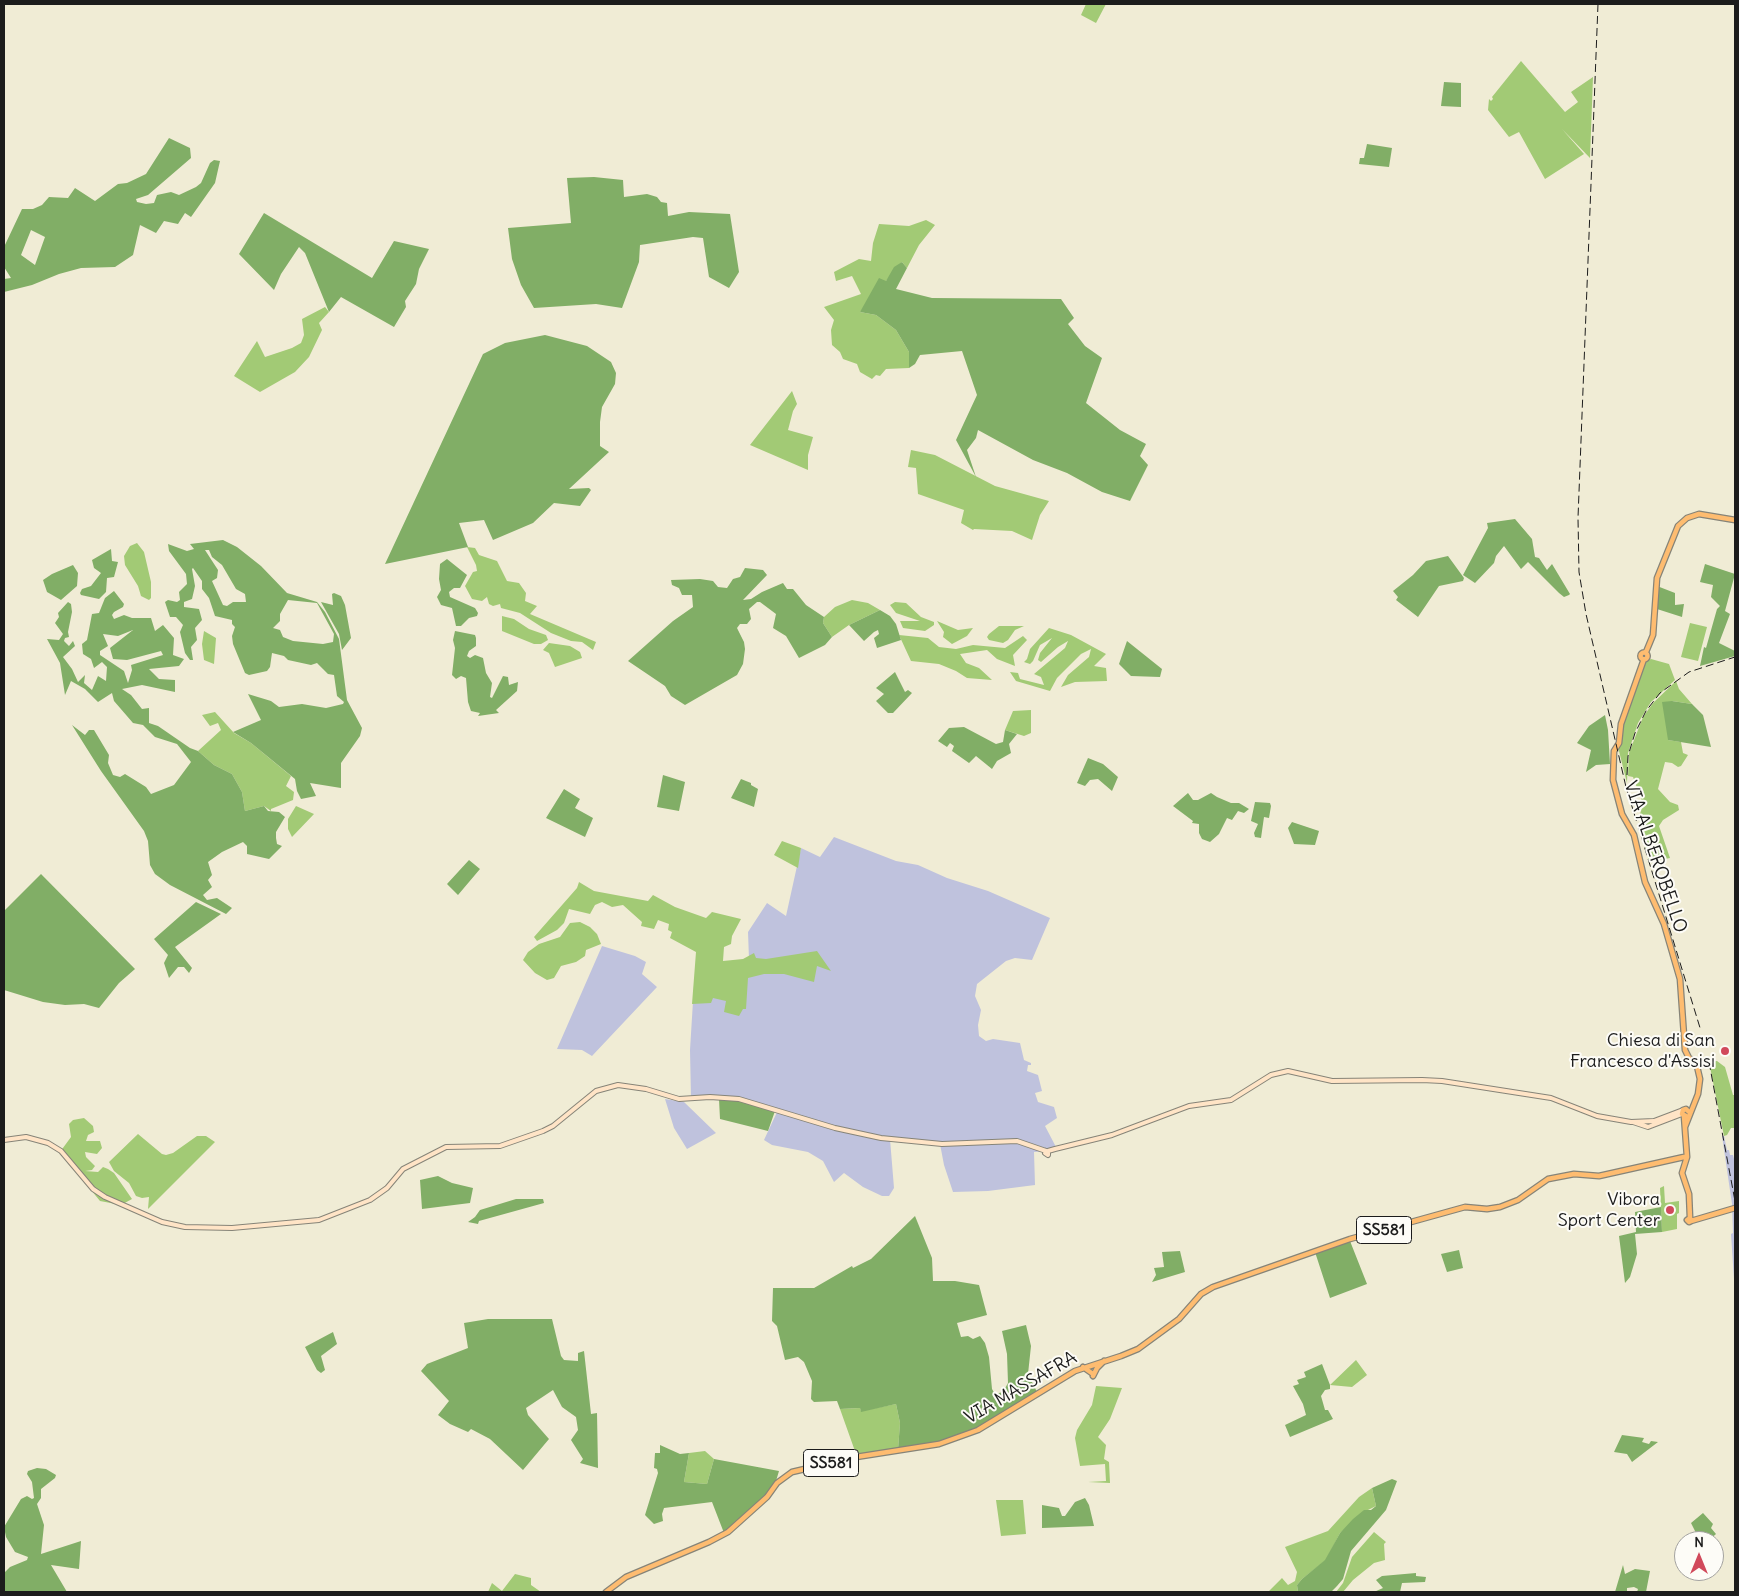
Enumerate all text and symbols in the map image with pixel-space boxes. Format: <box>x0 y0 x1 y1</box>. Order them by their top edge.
street label: VIA ALBEROBELLO <box>1619 778 1691 936</box>
place label: Chiesa di San Francesco d'Assisi <box>1570 1030 1715 1072</box>
marker: Chiesa di San Francesco d'Assisi <box>1719 1045 1731 1057</box>
place label: Vibora Sport Center <box>1558 1189 1660 1232</box>
marker: Vibora Sport Center <box>1664 1204 1676 1216</box>
road number: SS581 <box>1356 1216 1412 1244</box>
street label: VIA MASSAFRA <box>961 1347 1081 1429</box>
road number: SS581 <box>804 1450 858 1476</box>
north arrow <box>1674 1531 1724 1581</box>
text: N <box>1694 1533 1704 1551</box>

